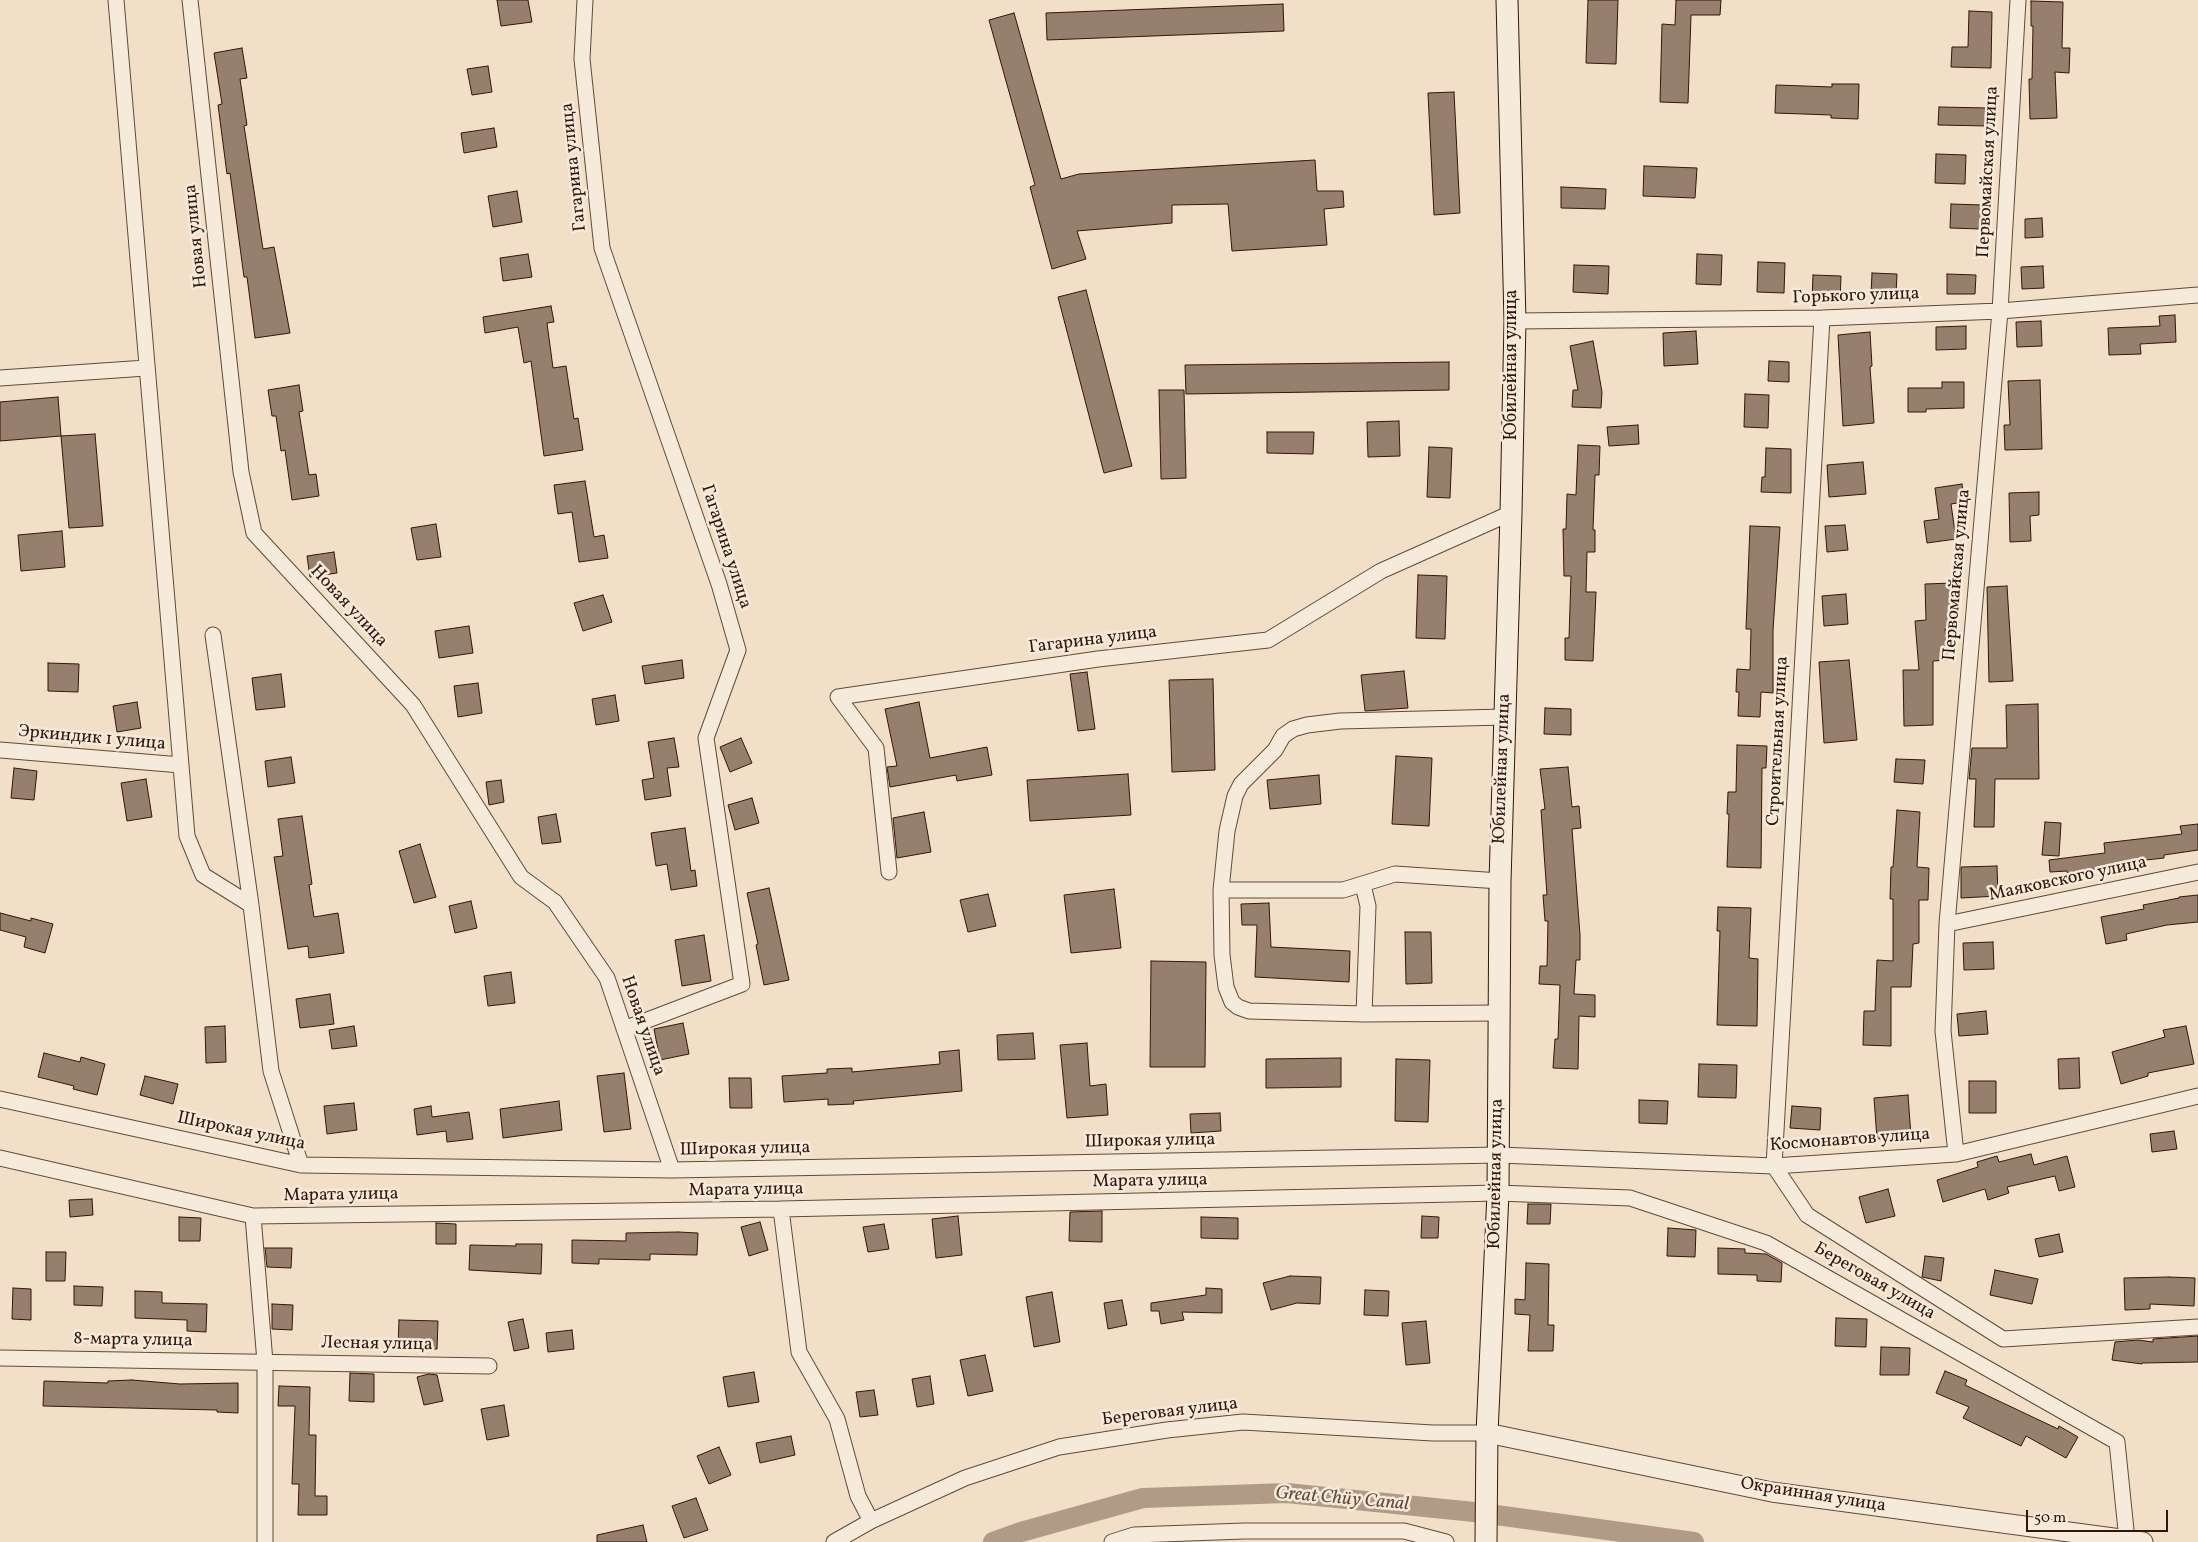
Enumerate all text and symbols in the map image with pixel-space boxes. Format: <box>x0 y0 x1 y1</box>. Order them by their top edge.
street label: Первомайская улица <box>1974 85 2004 259</box>
street label: Гагарина улица <box>558 102 592 232</box>
street label: Новая улица <box>181 183 213 289</box>
street label: Горького улица <box>1792 284 1920 310</box>
street label: Юбилейная улица <box>1502 289 1524 441</box>
street label: Гагарина улица <box>695 482 755 612</box>
street label: Первомайская улица <box>1940 488 1976 662</box>
street label: Новая улица <box>305 561 391 653</box>
street label: Гагарина улица <box>1028 622 1158 660</box>
street label: Строительная улица <box>1764 656 1794 826</box>
street label: Юбилейная улица <box>1490 693 1516 845</box>
street label: Эркиндик 1 улица <box>17 722 167 756</box>
street label: Маяковского улица <box>1987 853 2149 907</box>
street label: Новая улица <box>615 973 669 1079</box>
street label: Юбилейная улица <box>1485 1098 1509 1250</box>
street label: Широкая улица <box>175 1108 307 1156</box>
street label: Космонавтов улица <box>1769 1125 1931 1157</box>
street label: Широкая улица <box>1084 1130 1216 1154</box>
street label: Широкая улица <box>679 1138 811 1162</box>
street label: Марата улица <box>1092 1170 1208 1194</box>
street label: Марата улица <box>688 1179 804 1203</box>
street label: Марата улица <box>283 1184 399 1208</box>
street label: Береговая улица <box>1809 1238 1939 1326</box>
street label: 8-марта улица <box>73 1329 193 1353</box>
street label: Лесная улица <box>321 1333 433 1357</box>
street label: Береговая улица <box>1101 1394 1239 1432</box>
street label: Окраинная улица <box>1739 1474 1887 1518</box>
water label: Great Chüy Canal <box>1274 1483 1410 1517</box>
scale bar <box>2028 1500 2170 1532</box>
text: 50 m <box>2034 1508 2066 1529</box>

